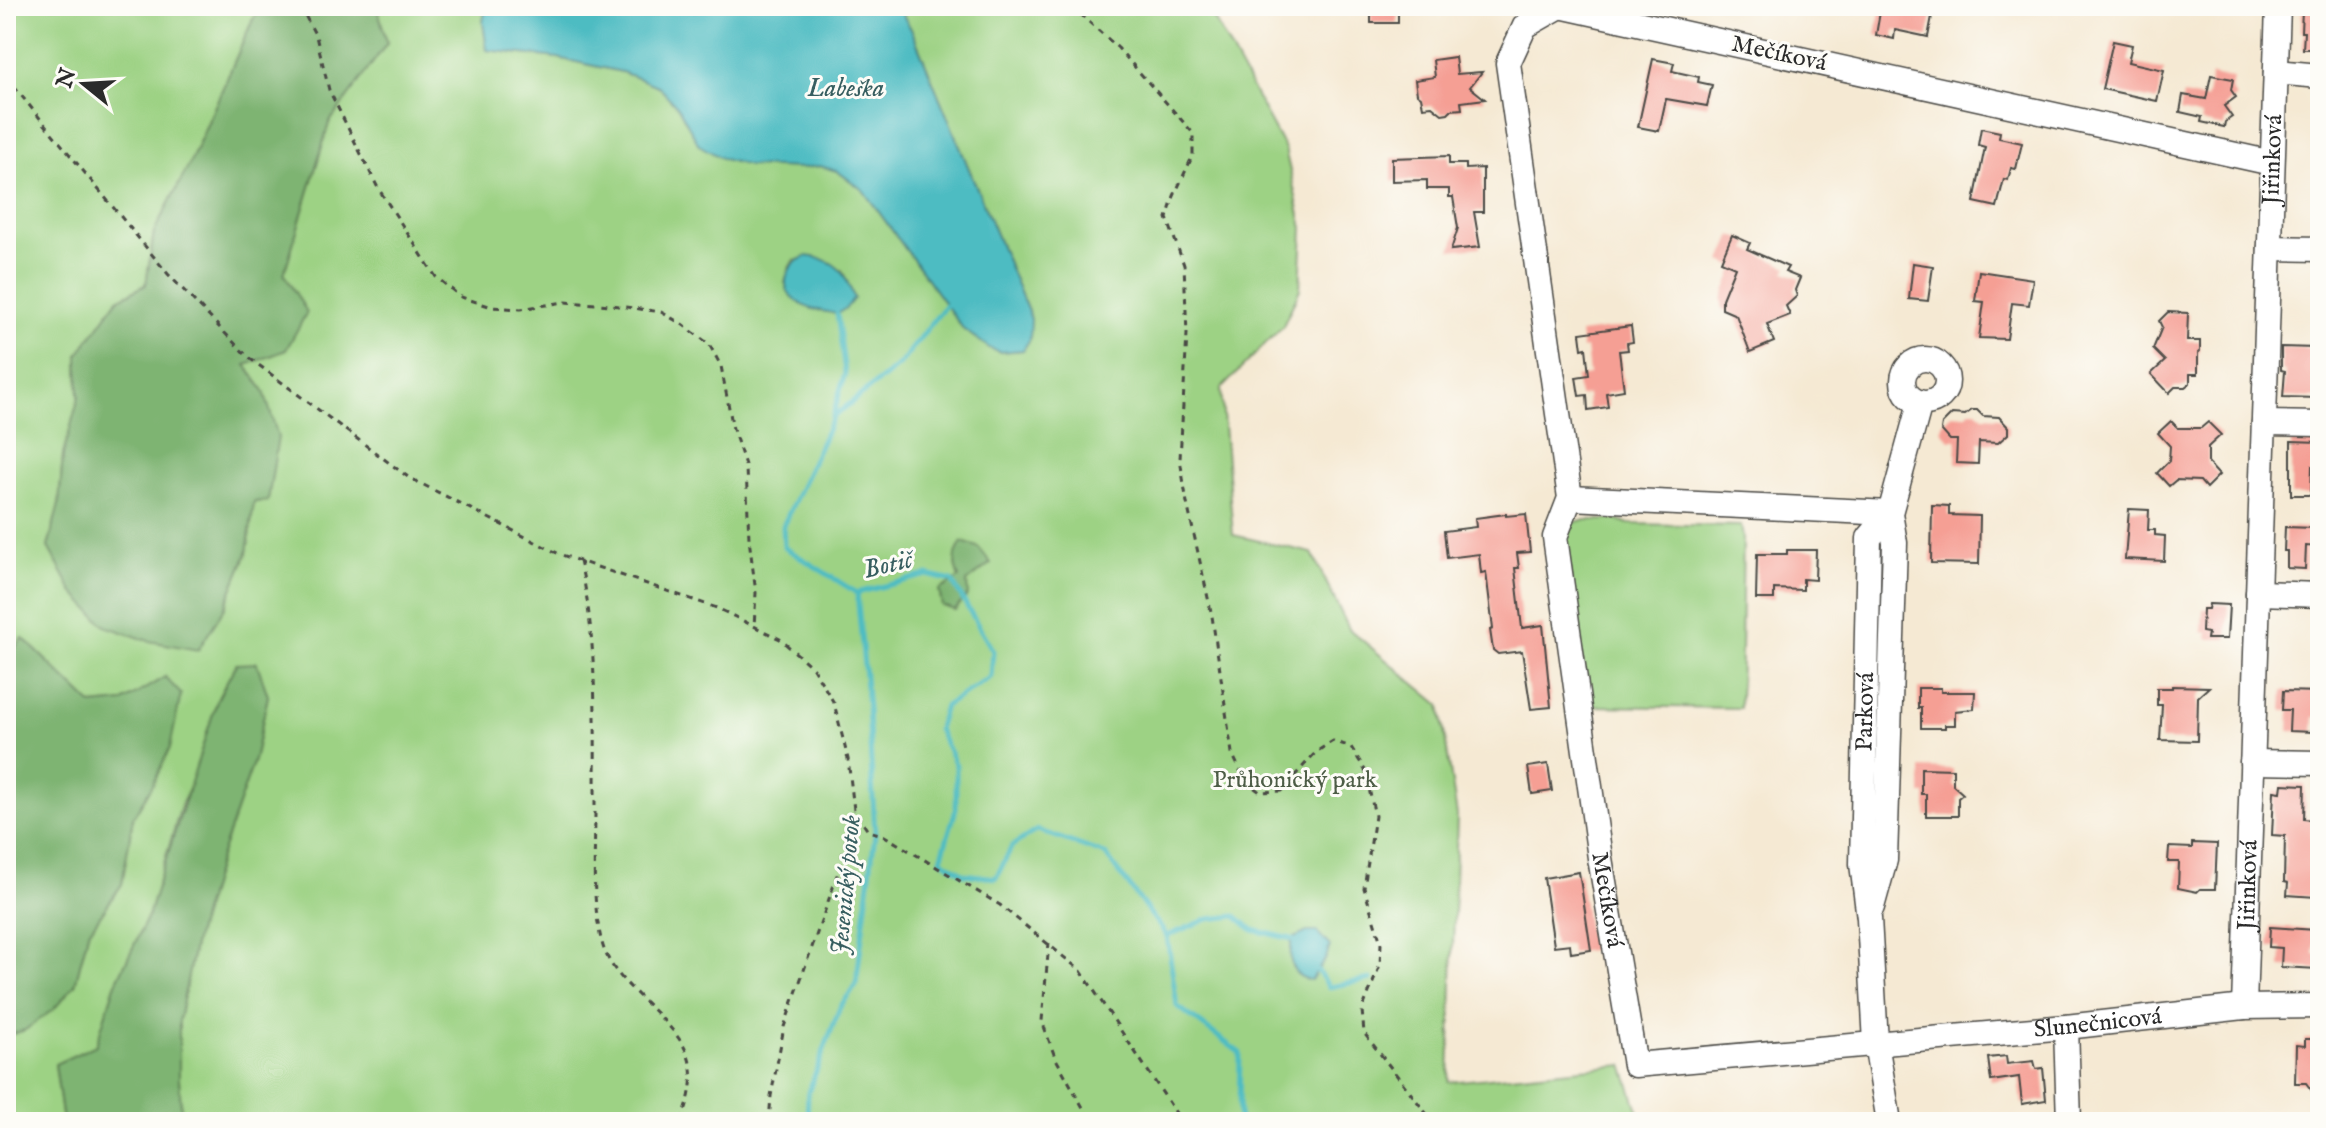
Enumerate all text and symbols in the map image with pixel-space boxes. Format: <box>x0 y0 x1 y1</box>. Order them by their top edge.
street label: Mečíková <box>1729 29 1830 79</box>
north arrow <box>44 44 124 124</box>
text: N <box>50 65 83 93</box>
water label: Labeška <box>807 72 884 105</box>
street label: Jiřinková <box>2256 113 2290 208</box>
water label: Botič <box>860 542 919 587</box>
street label: Parková <box>1849 671 1882 752</box>
park label: Průhonický park <box>1213 765 1378 796</box>
water label: Jesenický potok <box>823 813 869 956</box>
street label: Jiřinková <box>2231 839 2265 934</box>
street label: Mečíková <box>1584 850 1631 951</box>
street label: Slunečnicová <box>2032 1001 2164 1045</box>

